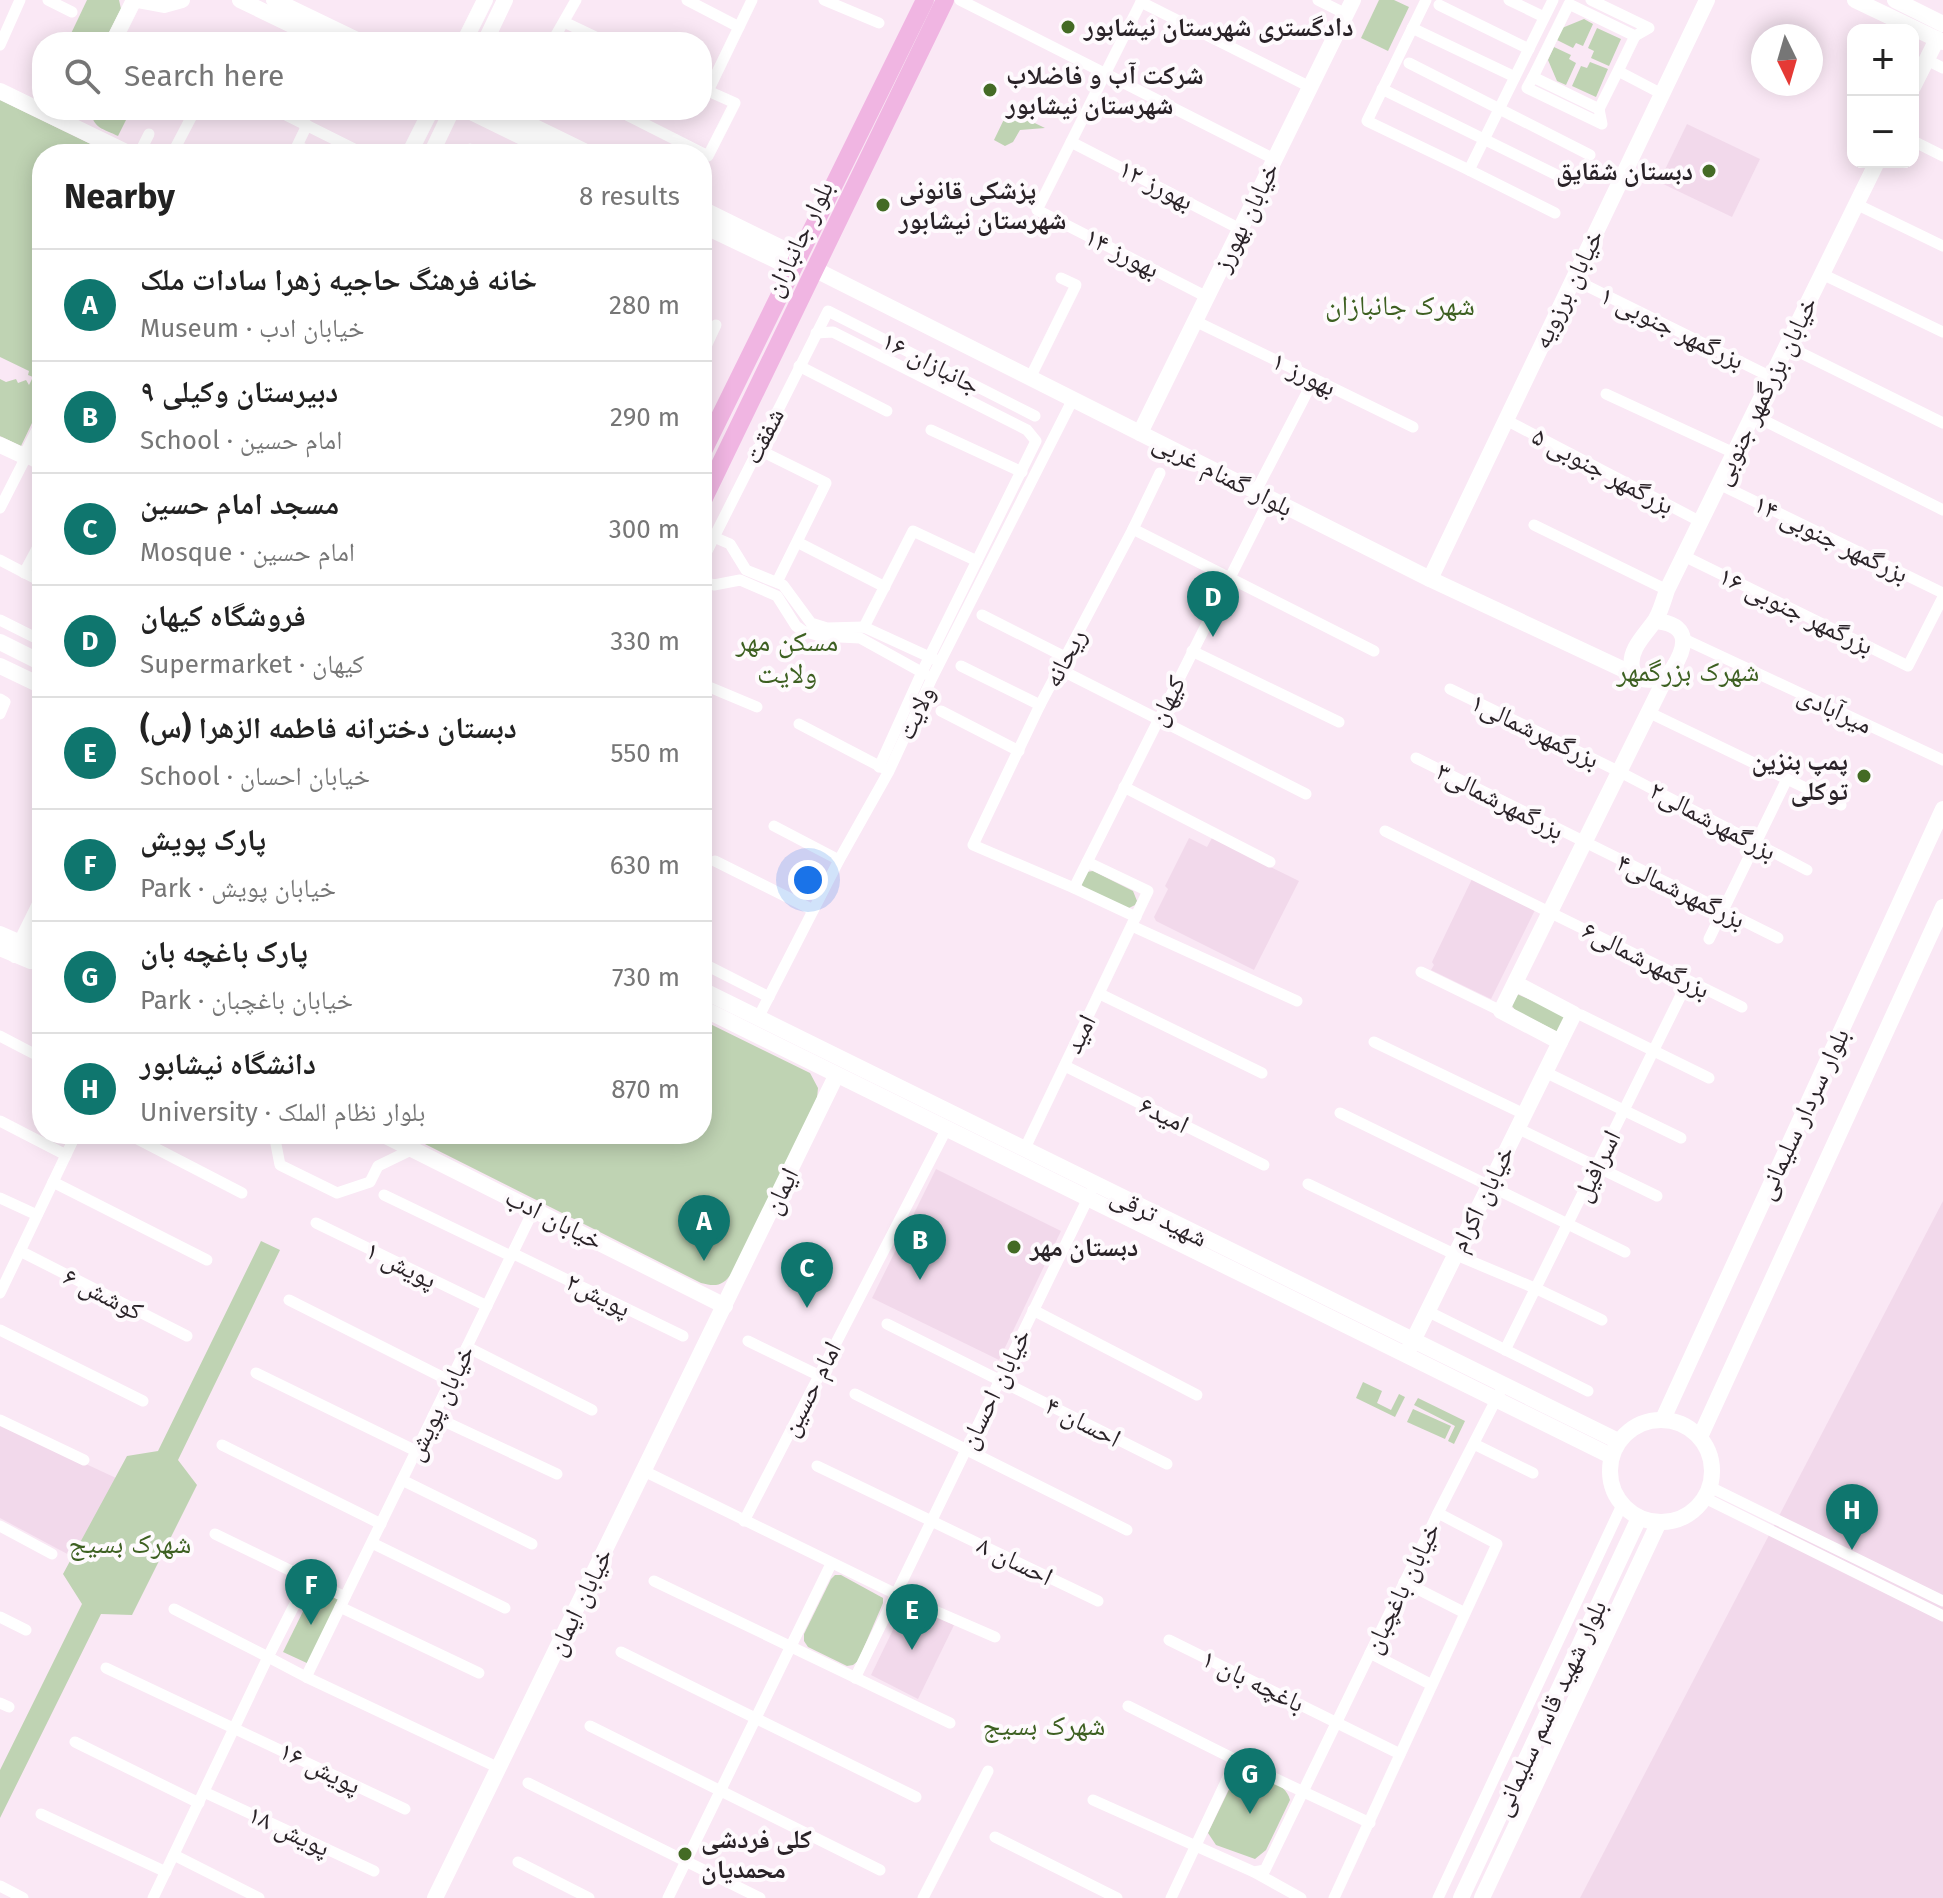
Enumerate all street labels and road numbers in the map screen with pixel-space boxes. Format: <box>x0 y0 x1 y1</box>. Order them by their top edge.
street label: بهورز ۱۲ <box>1114 153 1198 217</box>
street label: خیابان بهورز <box>1206 157 1286 278</box>
street label: بلوار جانبازان <box>758 176 840 302</box>
street label: بهورز ۱۴ <box>1080 221 1164 285</box>
street label: خیابان برزویه <box>1526 224 1610 354</box>
street label: بزرگمهر جنوبی ۱ <box>1595 280 1749 376</box>
street label: خیابان بزرگمهر جنوبی <box>1706 292 1824 490</box>
street label: جانبازان ۱۶ <box>877 325 985 401</box>
street label: بهورز ۱ <box>1267 345 1341 403</box>
street label: شفقت <box>737 403 791 469</box>
street label: بزرگمهر جنوبی ۵ <box>1527 421 1679 521</box>
street label: بلوار گمنام غربی <box>1147 427 1298 525</box>
street label: بزرگمهر جنوبی ۱۴ <box>1749 488 1913 590</box>
street label: بزرگمهر جنوبی ۱۶ <box>1714 560 1878 662</box>
street label: ریحانه <box>1037 623 1093 693</box>
street label: کیهان <box>1142 671 1192 731</box>
street label: میرآبادی <box>1793 679 1877 741</box>
street label: ولایت <box>890 681 942 745</box>
street label: بزرگمهرشمالی۱ <box>1466 687 1604 775</box>
street label: بزرگمهرشمالی۳ <box>1431 756 1569 846</box>
street label: بزرگمهرشمالی۲ <box>1644 775 1782 867</box>
street label: بزرگمهرشمالی۴ <box>1612 847 1750 935</box>
street label: بزرگمهرشمالی۶ <box>1577 915 1715 1005</box>
street label: امید <box>1057 1009 1103 1059</box>
street label: بلوار سردار سلیمانی <box>1750 1023 1856 1205</box>
street label: امید۶ <box>1134 1090 1194 1140</box>
street label: اسرافیل <box>1566 1125 1628 1207</box>
street label: خیابان اکرام <box>1443 1141 1523 1258</box>
street label: ایمان <box>757 1163 805 1219</box>
street label: شهید ترقی <box>1106 1180 1212 1254</box>
street label: خیابان ادب <box>500 1181 608 1257</box>
street label: پویش ۱ <box>360 1235 442 1296</box>
street label: کوشش ۶ <box>58 1261 148 1327</box>
street label: پویش۲ <box>560 1266 635 1324</box>
street label: خیابان احسان <box>953 1324 1037 1454</box>
street label: امام حسین <box>774 1336 850 1443</box>
street label: خیابان پویش <box>399 1340 481 1466</box>
street label: احسان ۴ <box>1040 1390 1126 1454</box>
street label: خیابان باغچبان <box>1357 1517 1447 1659</box>
street label: احسان ۸ <box>972 1529 1058 1593</box>
street label: خیابان ایمان <box>541 1543 619 1661</box>
street label: بلوار شهید قاسم سلیمانی <box>1486 1595 1615 1821</box>
street label: باغچه بان ۱ <box>1197 1643 1309 1719</box>
street label: پویش ۱۶ <box>274 1735 366 1801</box>
street label: پویش ۱۸ <box>243 1799 335 1864</box>

